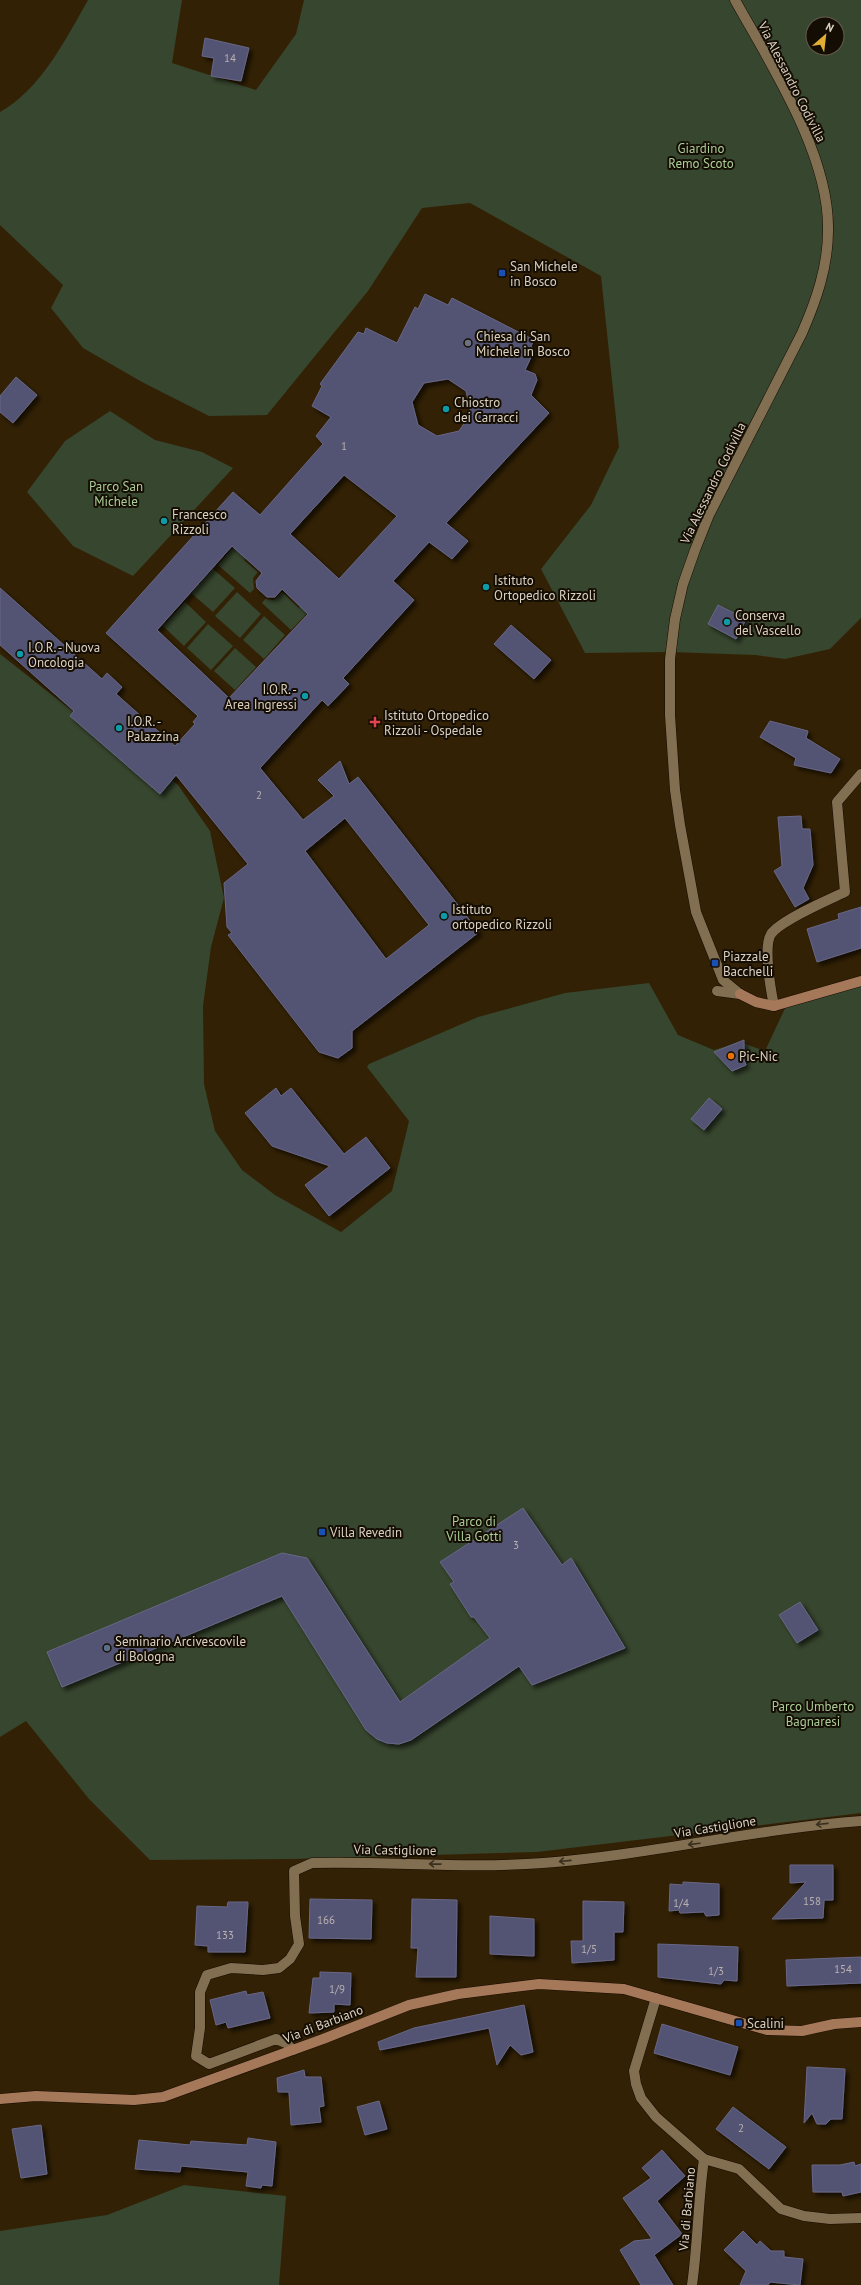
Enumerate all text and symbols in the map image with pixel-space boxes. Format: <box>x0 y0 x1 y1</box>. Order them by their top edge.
north arrow <box>805 16 845 56</box>
street label: Via Alessandro Codivilla <box>754 18 830 145</box>
text: N <box>823 19 836 35</box>
house number: 14 <box>224 51 236 65</box>
park label: Giardino Remo Scoto <box>668 140 734 172</box>
place label: San Michele in Bosco <box>510 258 578 290</box>
marker: San Michele in Bosco <box>497 268 507 278</box>
place label: Chiesa di San Michele in Bosco <box>476 328 570 360</box>
marker: Chiesa di San Michele in Bosco <box>463 338 473 348</box>
place label: Chiostro dei Carracci <box>454 394 518 426</box>
marker: Chiostro dei Carracci <box>441 404 451 414</box>
street label: Via Alessandro Codivilla <box>676 420 750 547</box>
house number: 1 <box>341 439 347 453</box>
park label: Parco San Michele <box>89 478 143 510</box>
place label: Francesco Rizzoli <box>172 506 227 538</box>
marker: Francesco Rizzoli <box>159 516 169 526</box>
place label: Istituto Ortopedico Rizzoli <box>494 572 596 604</box>
marker: Istituto Ortopedico Rizzoli <box>481 582 491 592</box>
place label: Conserva del Vascello <box>735 607 801 639</box>
marker: Conserva del Vascello <box>722 617 732 627</box>
place label: I.O.R. - Nuova Oncologia <box>28 639 100 671</box>
marker: I.O.R. - Nuova Oncologia <box>15 649 25 659</box>
place label: I.O.R. - Area Ingressi <box>225 681 297 713</box>
marker: I.O.R. - Area Ingressi <box>300 691 310 701</box>
place label: Istituto Ortopedico Rizzoli - Ospedale <box>384 707 489 739</box>
place label: I.O.R. - Palazzina <box>127 713 179 745</box>
marker: Istituto Ortopedico Rizzoli - Ospedale <box>369 716 381 728</box>
marker: I.O.R. - Palazzina <box>114 723 124 733</box>
house number: 2 <box>256 788 262 802</box>
place label: Istituto ortopedico Rizzoli <box>452 901 552 933</box>
marker: Istituto ortopedico Rizzoli <box>439 911 449 921</box>
place label: Piazzale Bacchelli <box>723 948 773 980</box>
marker: Piazzale Bacchelli <box>710 958 720 968</box>
place label: Pic-Nic <box>739 1048 778 1065</box>
marker: Pic-Nic <box>726 1051 736 1061</box>
park label: Parco di Villa Gotti <box>445 1513 502 1545</box>
place label: Villa Revedin <box>329 1524 402 1541</box>
marker: Villa Revedin <box>317 1527 327 1537</box>
house number: 3 <box>513 1538 519 1552</box>
place label: Seminario Arcivescovile di Bologna <box>115 1633 246 1665</box>
marker: Seminario Arcivescovile di Bologna <box>102 1643 112 1653</box>
park label: Parco Umberto Bagnaresi <box>772 1698 854 1730</box>
street label: Via Castiglione <box>672 1812 757 1842</box>
one-way arrow <box>816 1821 829 1828</box>
one-way arrow <box>688 1840 701 1848</box>
street label: Via Castiglione <box>352 1841 437 1859</box>
one-way arrow <box>559 1857 572 1865</box>
one-way arrow <box>429 1860 442 1868</box>
house number: 158 <box>803 1894 821 1908</box>
house number: 1/4 <box>673 1896 689 1910</box>
house number: 166 <box>317 1913 335 1927</box>
house number: 133 <box>216 1928 234 1942</box>
house number: 1/5 <box>581 1942 597 1956</box>
house number: 154 <box>834 1962 852 1976</box>
house number: 1/3 <box>708 1964 724 1978</box>
house number: 1/9 <box>329 1982 345 1996</box>
street label: Via di Barbiano <box>280 2001 365 2047</box>
place label: Scalini <box>747 2015 784 2032</box>
marker: Scalini <box>734 2018 744 2028</box>
house number: 2 <box>738 2121 744 2135</box>
street label: Via di Barbiano <box>675 2166 699 2253</box>

